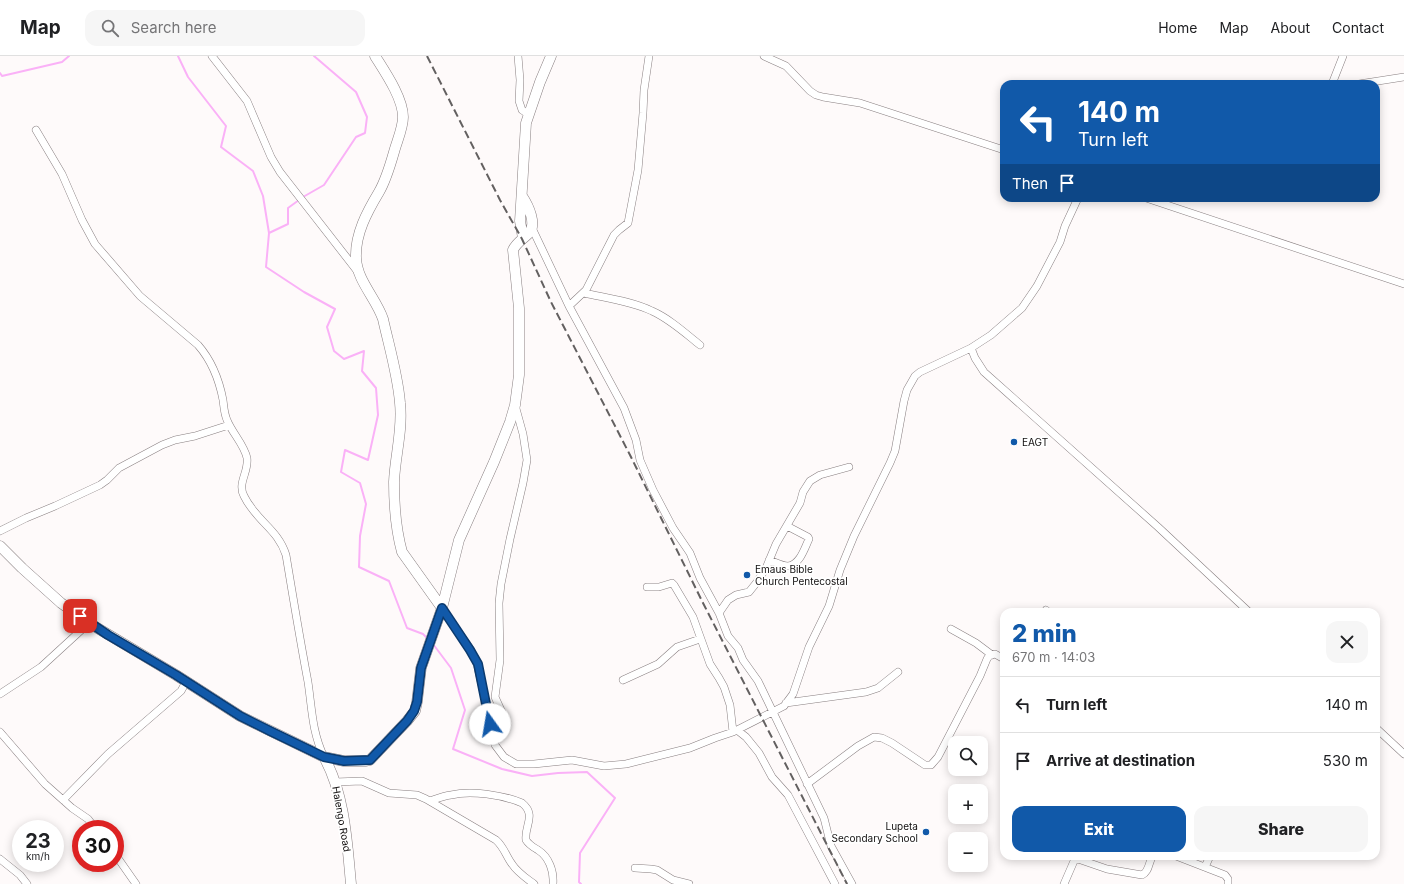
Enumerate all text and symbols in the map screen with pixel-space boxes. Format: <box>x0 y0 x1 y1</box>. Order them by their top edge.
search box <box>85 10 365 46</box>
text: Map <box>20 16 61 39</box>
icon: search <box>99 17 121 39</box>
text: Search here <box>131 18 216 37</box>
text: Home <box>1158 19 1197 36</box>
text: Map <box>1219 19 1249 36</box>
text: About <box>1271 19 1310 36</box>
text: Contact <box>1332 19 1384 36</box>
text: 140 m <box>1078 95 1160 129</box>
icon: left <box>1012 96 1064 148</box>
text: Turn left <box>1078 129 1148 150</box>
icon: arrive <box>1056 172 1078 194</box>
text: Then <box>1012 174 1048 193</box>
place label: EAGT <box>1022 436 1048 448</box>
marker: EAGT <box>1009 437 1019 447</box>
place label: Emaus Bible Church Pentecostal <box>755 563 848 587</box>
marker: Emaus Bible Church Pentecostal <box>742 570 752 580</box>
pin <box>63 599 97 633</box>
icon: arrive <box>69 605 91 627</box>
text: 2 min <box>1012 619 1077 648</box>
button: close <box>1326 621 1368 663</box>
text: 670 m · 14:03 <box>1012 649 1095 665</box>
icon: left <box>1012 694 1034 716</box>
text: Turn left <box>1046 695 1107 714</box>
text: 140 m <box>1325 695 1368 714</box>
position arrow <box>469 703 511 745</box>
map controls <box>948 736 988 872</box>
button: search <box>948 736 988 776</box>
icon: arrive <box>1012 750 1034 772</box>
text: Arrive at destination <box>1046 751 1195 770</box>
text: 530 m <box>1323 751 1368 770</box>
button: + <box>948 784 988 824</box>
street label: Halengo Road <box>330 785 354 853</box>
button: Exit <box>1012 806 1186 852</box>
button: Share <box>1194 806 1368 852</box>
speed limit sign: 30 <box>72 820 124 872</box>
place label: Lupeta Secondary School <box>832 820 918 844</box>
marker: Lupeta Secondary School <box>921 827 931 837</box>
text: 23 <box>25 829 51 853</box>
button: − <box>948 832 988 872</box>
text: km/h <box>26 850 50 862</box>

